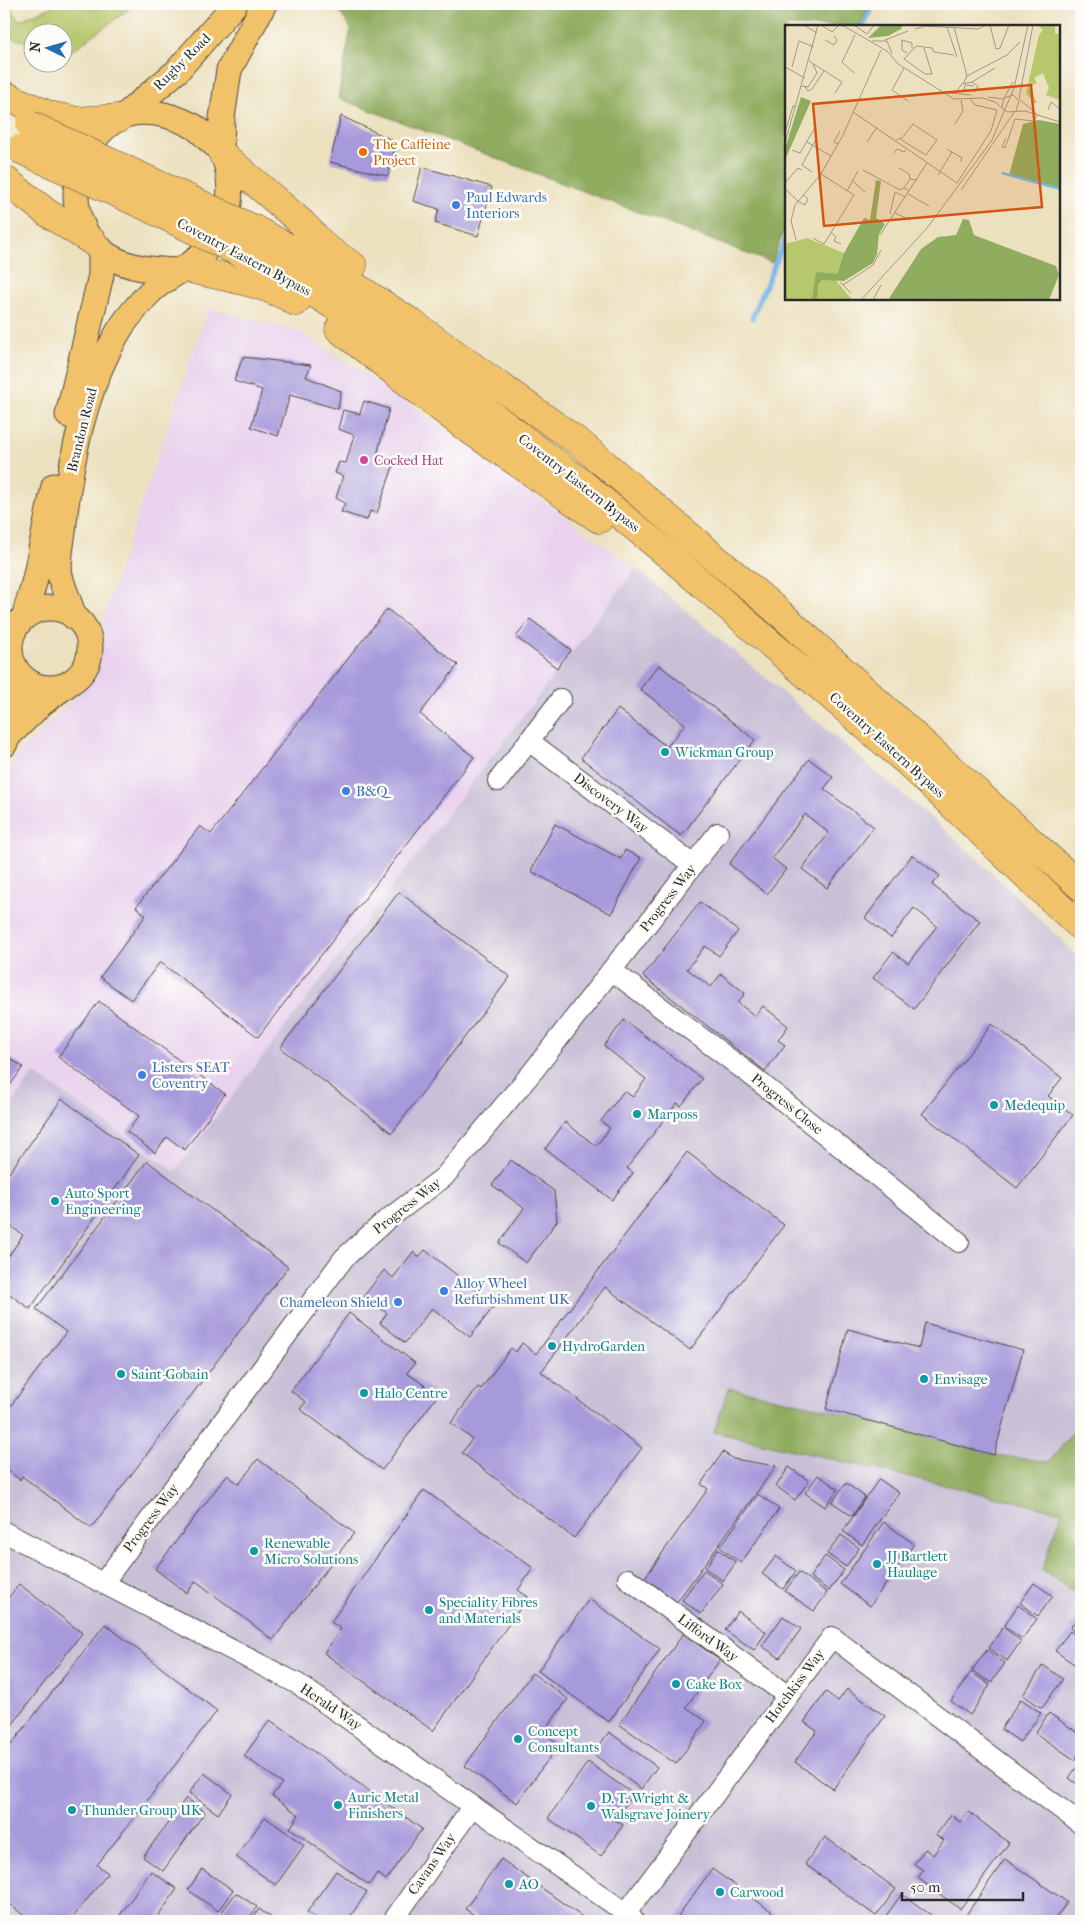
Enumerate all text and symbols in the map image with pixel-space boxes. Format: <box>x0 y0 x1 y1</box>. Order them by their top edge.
north arrow <box>22 22 72 72</box>
inset map <box>785 25 1060 300</box>
street label: Rugby Road <box>150 30 214 94</box>
text: N <box>27 41 45 53</box>
place label: The Caffeine Project <box>373 136 451 169</box>
marker: The Caffeine Project <box>357 146 369 158</box>
place label: Paul Edwards Interiors <box>466 189 547 222</box>
marker: Paul Edwards Interiors <box>450 199 462 211</box>
street label: Coventry Eastern Bypass <box>174 214 314 300</box>
street label: Brandon Road <box>63 386 101 474</box>
street label: Coventry Eastern Bypass <box>515 430 643 536</box>
place label: Cocked Hat <box>374 452 444 469</box>
marker: Cocked Hat <box>358 454 370 466</box>
street label: Coventry Eastern Bypass <box>826 689 948 801</box>
place label: Wickman Group <box>674 744 774 761</box>
marker: Wickman Group <box>659 746 671 758</box>
street label: Discovery Way <box>570 769 652 837</box>
place label: B&Q <box>356 783 393 800</box>
marker: B&Q <box>340 785 352 797</box>
street label: Progress Way <box>636 860 700 935</box>
place label: Listers SEAT Coventry <box>152 1059 230 1092</box>
marker: Listers SEAT Coventry <box>136 1069 148 1081</box>
street label: Progress Close <box>748 1070 826 1138</box>
place label: Medequip <box>1004 1097 1065 1114</box>
marker: Medequip <box>988 1099 1000 1111</box>
place label: Marposs <box>647 1106 698 1123</box>
marker: Marposs <box>631 1108 643 1120</box>
street label: Progress Way <box>370 1174 445 1238</box>
place label: Auto Sport Engineering <box>64 1185 141 1218</box>
marker: Auto Sport Engineering <box>49 1195 61 1207</box>
place label: Alloy Wheel Refurbishment UK <box>453 1275 570 1308</box>
marker: Alloy Wheel Refurbishment UK <box>438 1285 450 1297</box>
place label: Chameleon Shield <box>280 1294 388 1311</box>
marker: Chameleon Shield <box>392 1296 404 1308</box>
place label: HydroGarden <box>562 1338 645 1355</box>
marker: HydroGarden <box>546 1340 558 1352</box>
place label: Saint-Gobain <box>131 1366 209 1383</box>
marker: Saint-Gobain <box>115 1368 127 1380</box>
place label: Envisage <box>934 1371 988 1388</box>
marker: Envisage <box>918 1373 930 1385</box>
place label: Halo Centre <box>374 1385 448 1402</box>
marker: Halo Centre <box>358 1387 370 1399</box>
street label: Progress Way <box>120 1480 183 1556</box>
place label: Renewable Micro Solutions <box>264 1535 358 1568</box>
marker: Renewable Micro Solutions <box>248 1545 260 1557</box>
place label: JJ Bartlett Haulage <box>886 1548 948 1581</box>
marker: JJ Bartlett Haulage <box>871 1558 883 1570</box>
place label: Speciality Fibres and Materials <box>439 1594 538 1627</box>
marker: Speciality Fibres and Materials <box>423 1604 435 1616</box>
street label: Lifford Way <box>674 1610 742 1666</box>
street label: Hotchkiss Way <box>762 1645 829 1726</box>
place label: Cake Box <box>686 1676 743 1693</box>
marker: Cake Box <box>670 1678 682 1690</box>
street label: Herald Way <box>297 1680 366 1734</box>
place label: Concept Consultants <box>528 1723 599 1756</box>
marker: Concept Consultants <box>512 1733 524 1745</box>
place label: Auric Metal Finishers <box>347 1789 419 1822</box>
place label: D. T. Wright & Walsgrave Joinery <box>600 1790 711 1823</box>
marker: Auric Metal Finishers <box>332 1799 344 1811</box>
marker: D. T. Wright & Walsgrave Joinery <box>585 1800 597 1812</box>
place label: Thunder Group UK <box>82 1802 202 1819</box>
marker: Thunder Group UK <box>66 1804 78 1816</box>
street label: Cavans Way <box>404 1829 460 1898</box>
scale bar <box>902 1870 1024 1902</box>
place label: AO <box>518 1876 539 1893</box>
marker: AO <box>503 1878 515 1890</box>
text: 50 m <box>910 1878 941 1896</box>
place label: Carwood <box>730 1884 784 1901</box>
marker: Carwood <box>714 1886 726 1898</box>

